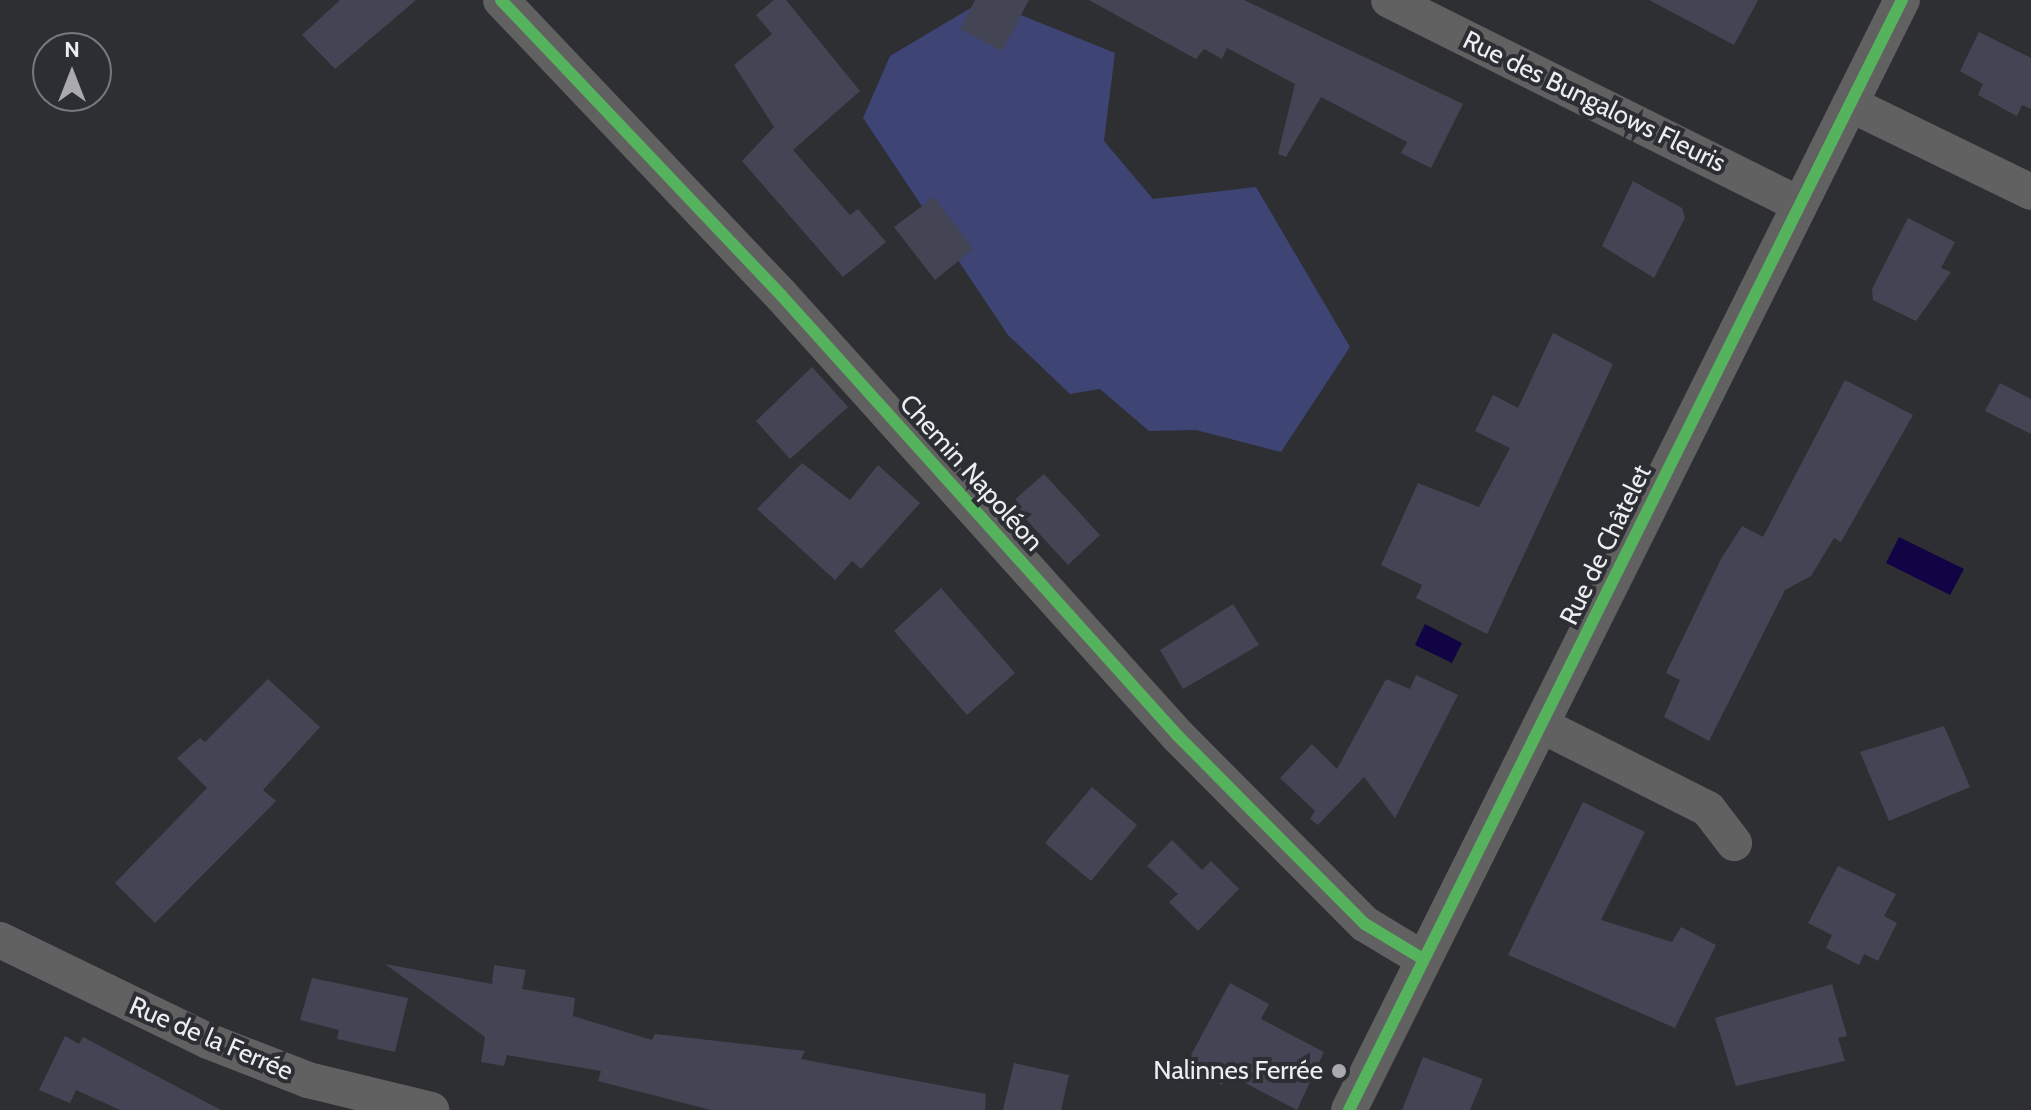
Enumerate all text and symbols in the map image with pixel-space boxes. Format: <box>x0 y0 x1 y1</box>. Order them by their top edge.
street label: Rue des Bungalows Fleuris <box>1458 25 1730 179</box>
north arrow <box>32 32 112 112</box>
text: N <box>64 36 80 63</box>
street label: Chemin Napoléon <box>893 388 1049 558</box>
street label: Rue de Châtelet <box>1554 460 1658 630</box>
street label: Rue de la Ferrée <box>125 991 297 1087</box>
place label: Nalinnes Ferrée <box>1153 1055 1323 1087</box>
marker: Nalinnes Ferrée <box>1330 1062 1348 1080</box>

